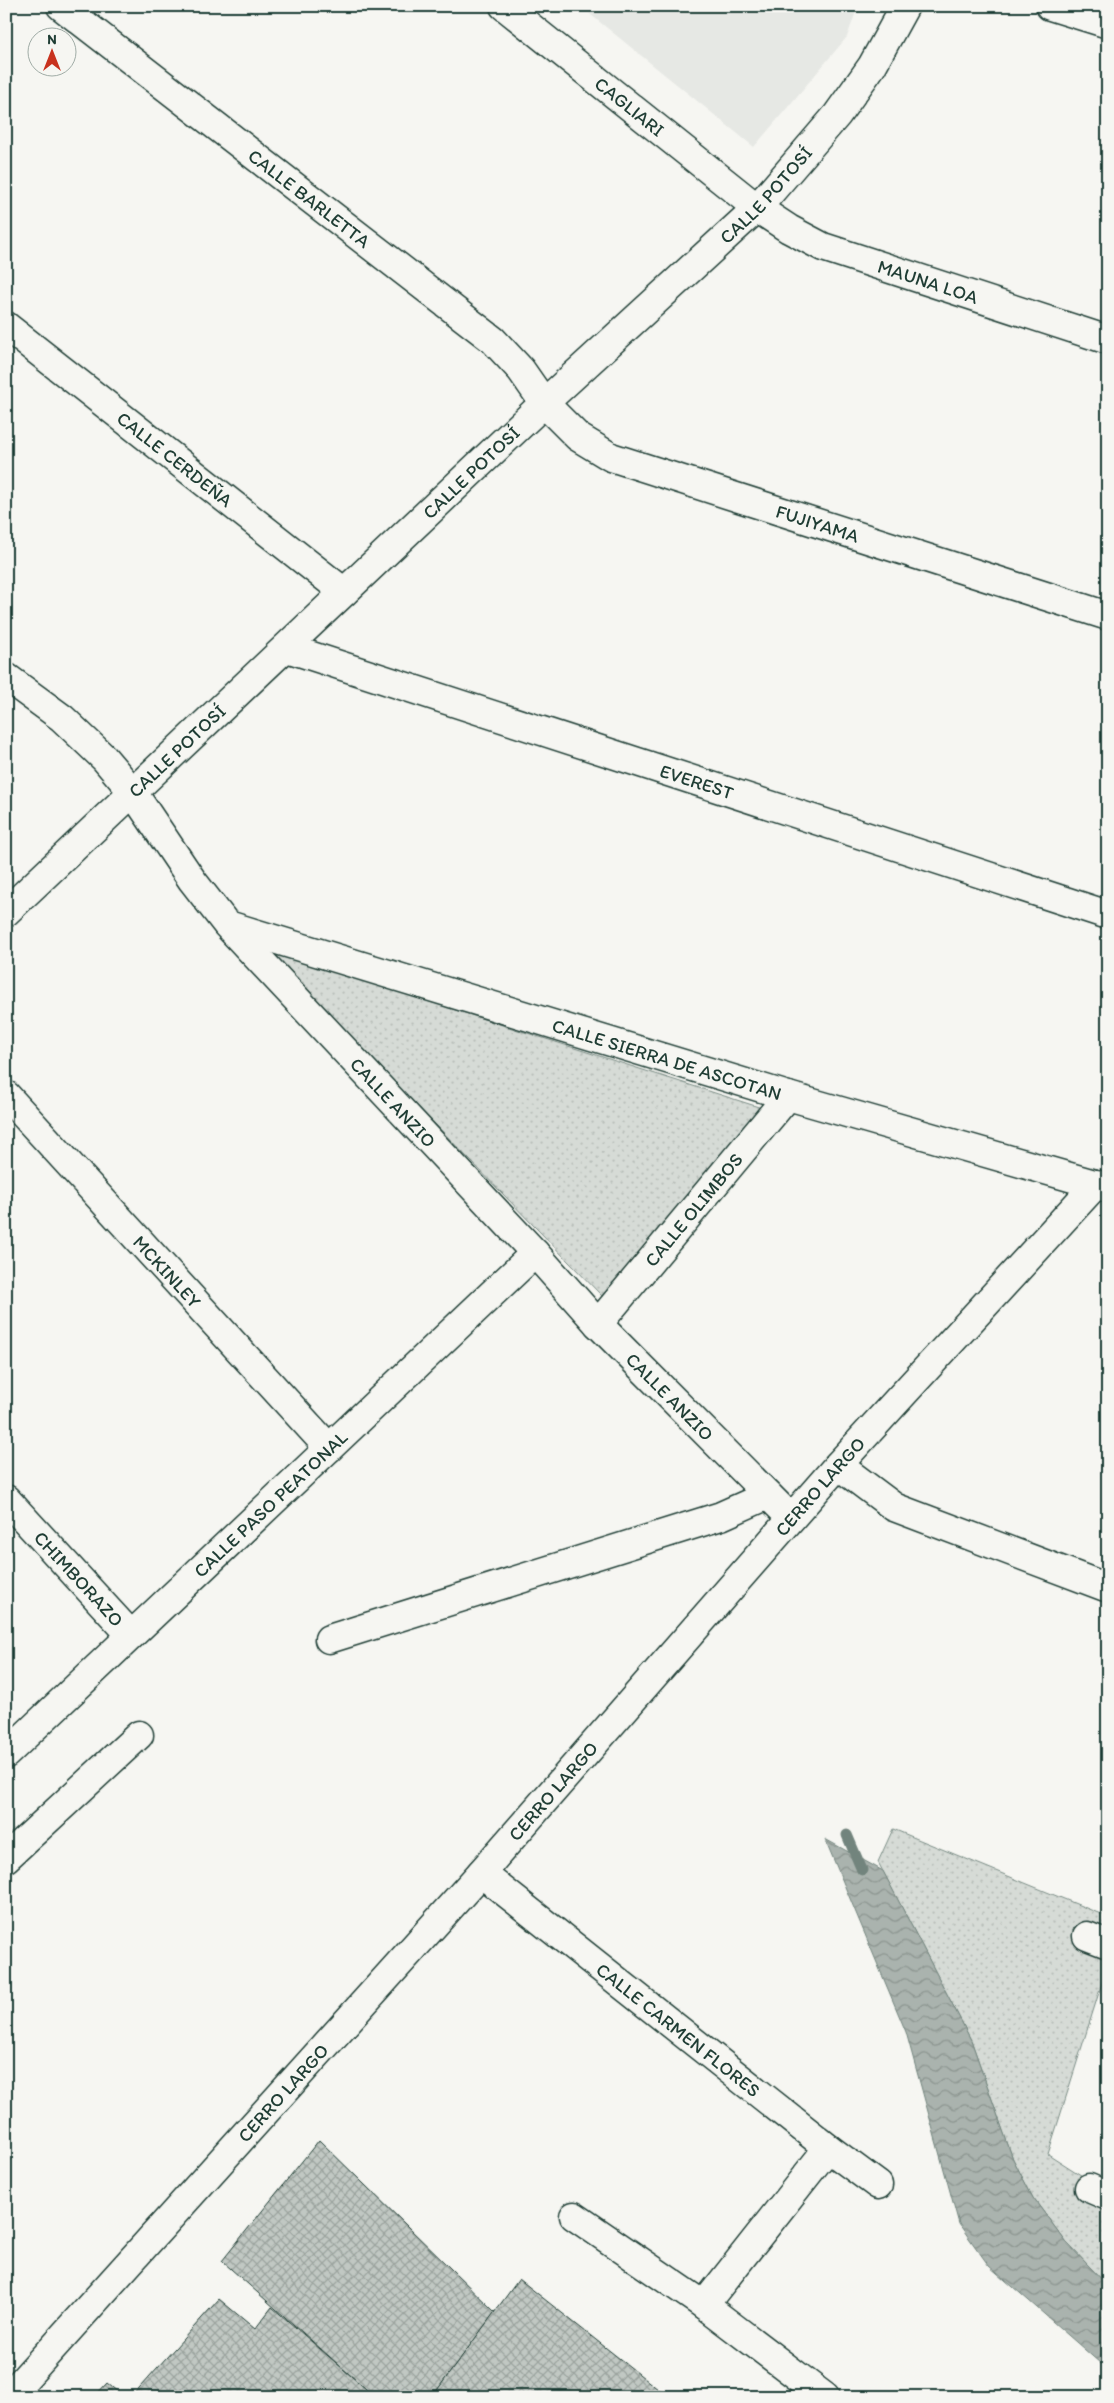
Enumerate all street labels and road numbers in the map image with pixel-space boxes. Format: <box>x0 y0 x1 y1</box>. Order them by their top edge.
street label: CAGLIARI <box>590 72 669 141</box>
street label: CALLE POTOSÍ <box>715 141 817 248</box>
street label: CALLE BARLETTA <box>244 144 375 253</box>
street label: MAUNA LOA <box>875 254 981 308</box>
street label: CALLE CERDEÑA <box>112 406 238 512</box>
street label: CALLE POTOSÍ <box>417 421 524 524</box>
street label: FUJIYAMA <box>773 499 862 547</box>
street label: CALLE POTOSÍ <box>123 699 230 802</box>
street label: EVEREST <box>657 759 737 804</box>
street label: CALLE SIERRA DE ASCOTAN <box>550 1013 784 1105</box>
street label: CALLE ANZIO <box>346 1052 441 1152</box>
street label: CALLE OLIMBOS <box>639 1148 747 1271</box>
street label: MCKINLEY <box>128 1230 206 1313</box>
street label: CALLE ANZIO <box>621 1347 719 1445</box>
street label: CALLE PASO PEATONAL <box>189 1425 352 1582</box>
street label: CERRO LARGO <box>770 1432 870 1541</box>
street label: CHIMBORAZO <box>29 1526 129 1631</box>
street label: CERRO LARGO <box>503 1736 603 1845</box>
street label: CALLE CARMEN FLORES <box>592 1957 765 2102</box>
street label: CERRO LARGO <box>232 2039 333 2147</box>

